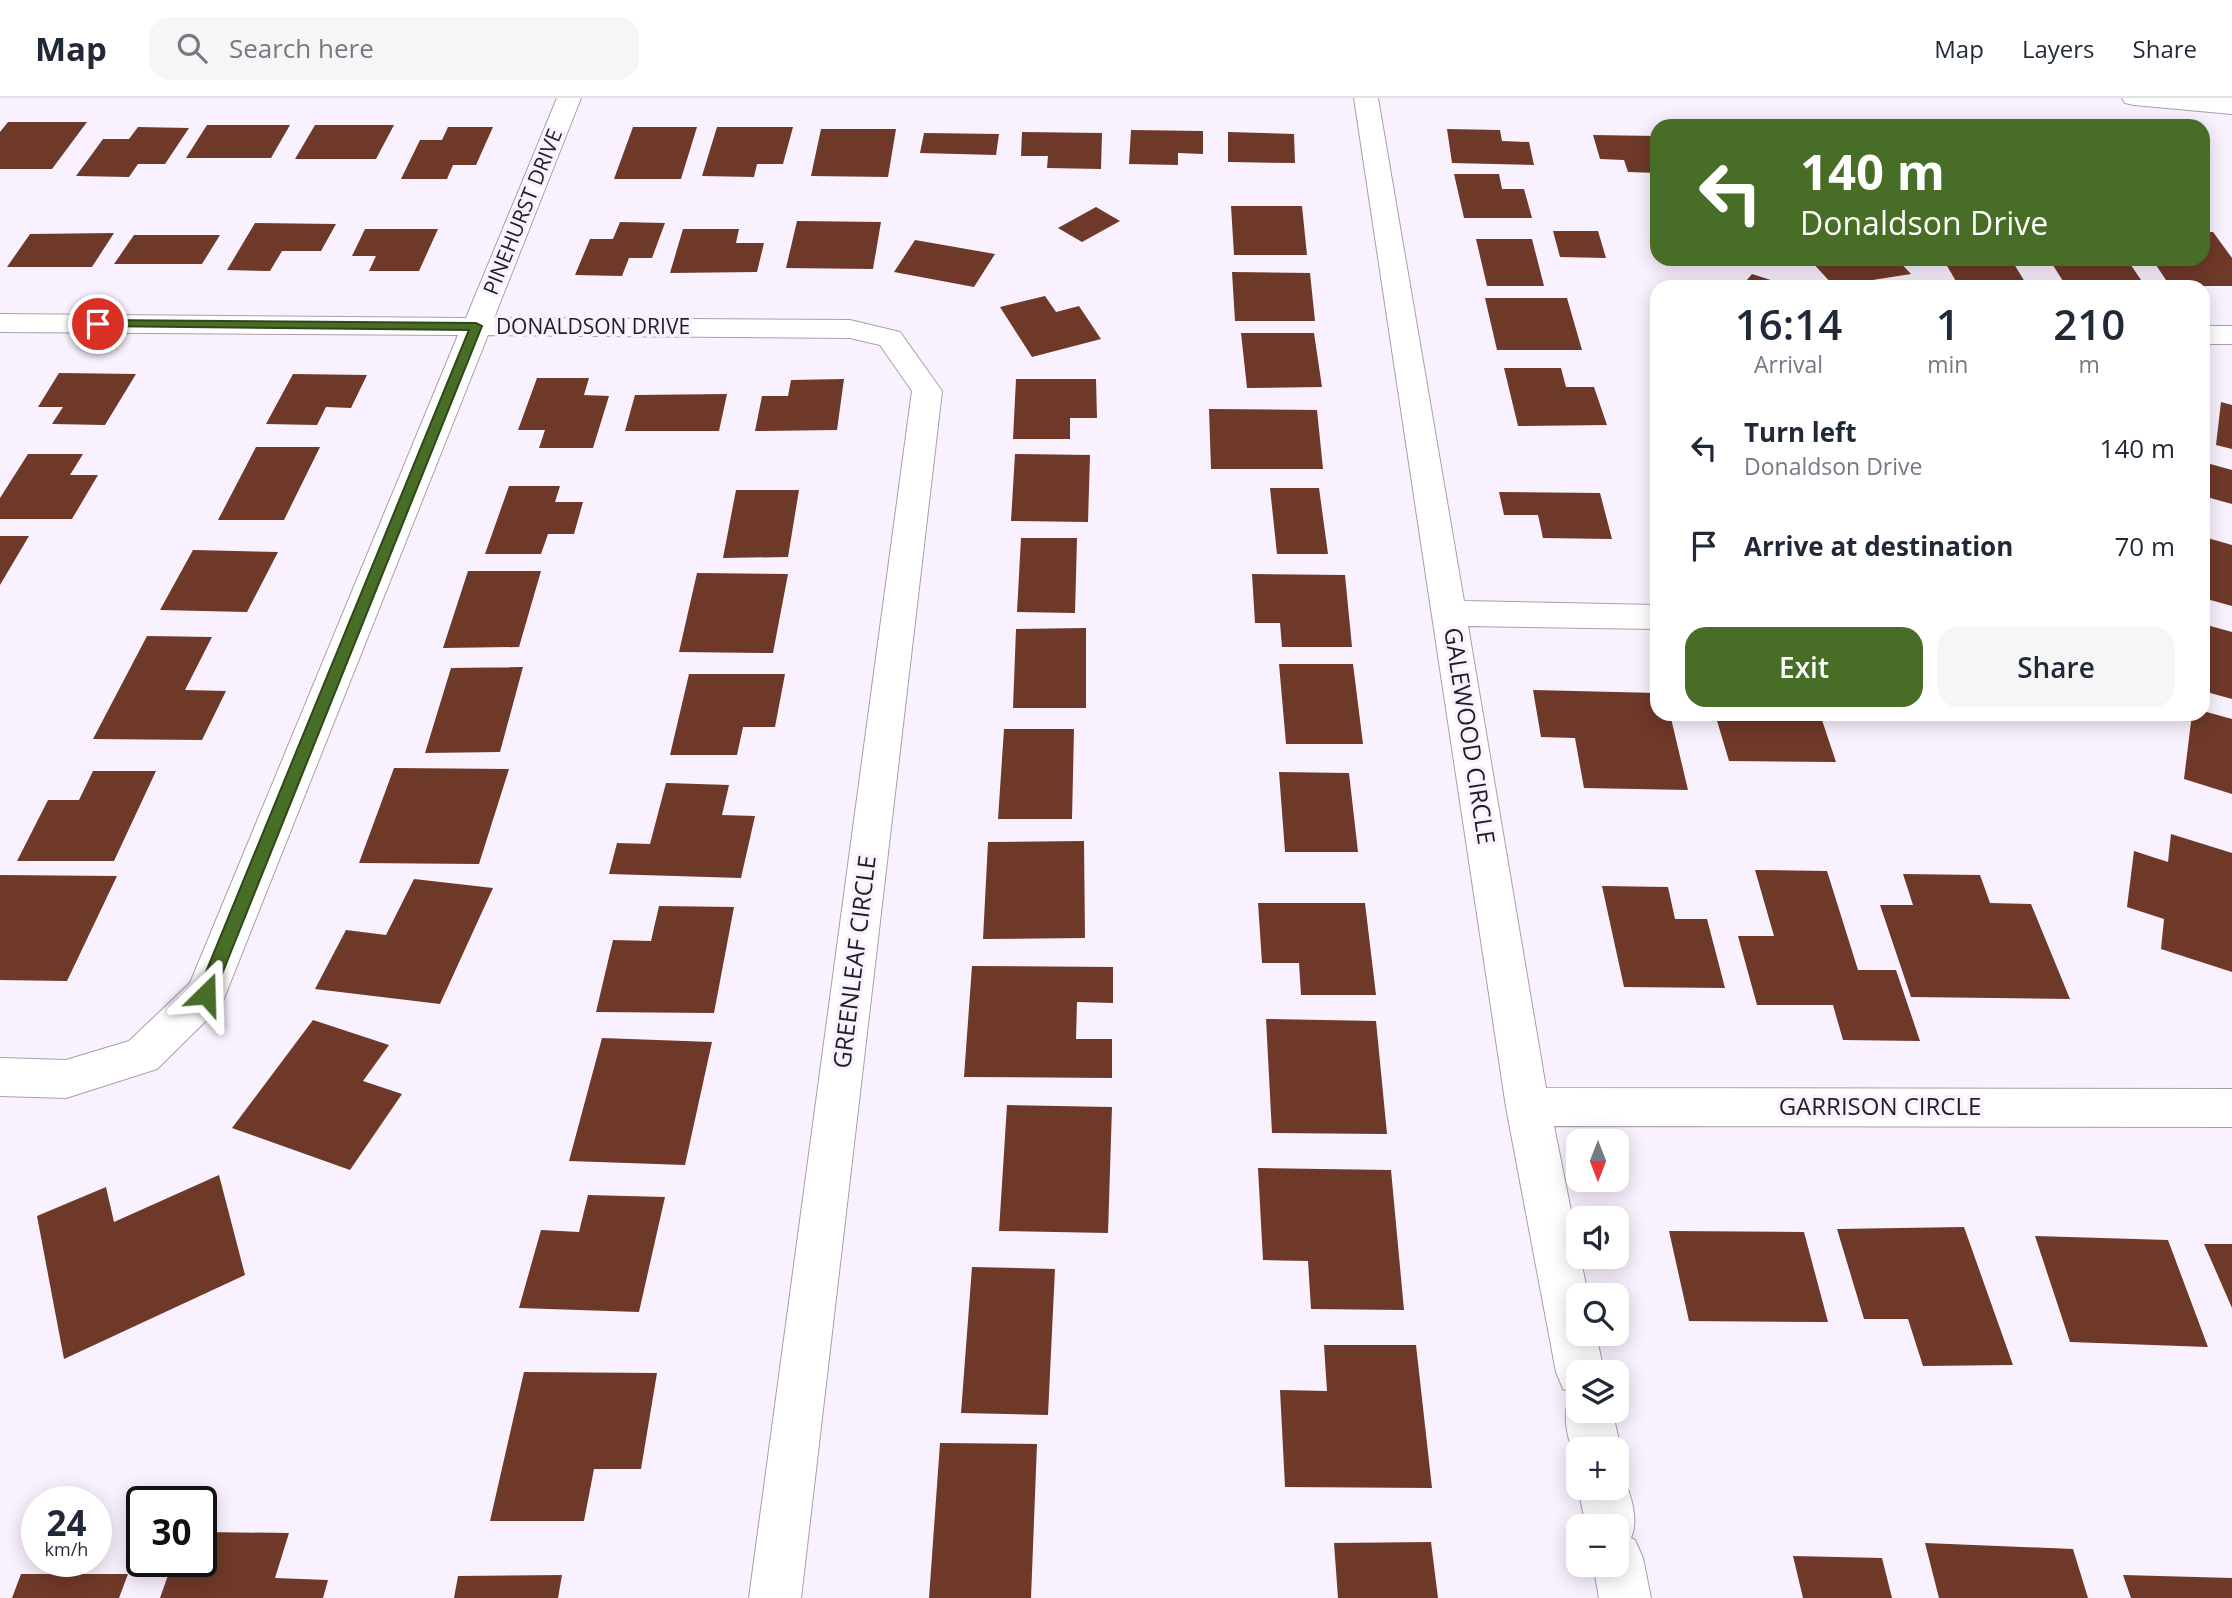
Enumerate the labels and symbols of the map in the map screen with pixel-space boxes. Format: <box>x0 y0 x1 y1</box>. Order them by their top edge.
street label: PINEHURST DRIVE <box>476 125 568 299</box>
pin <box>68 294 128 354</box>
street label: DONALDSON DRIVE <box>496 312 690 340</box>
street label: GALEWOOD CIRCLE <box>1437 625 1504 847</box>
street label: GREENLEAF CIRCLE <box>824 853 883 1070</box>
position arrow <box>169 957 243 1031</box>
street label: GARRISON CIRCLE <box>1779 1089 1981 1122</box>
north arrow <box>1566 1129 1629 1192</box>
speed limit sign: 30 <box>126 1486 217 1577</box>

